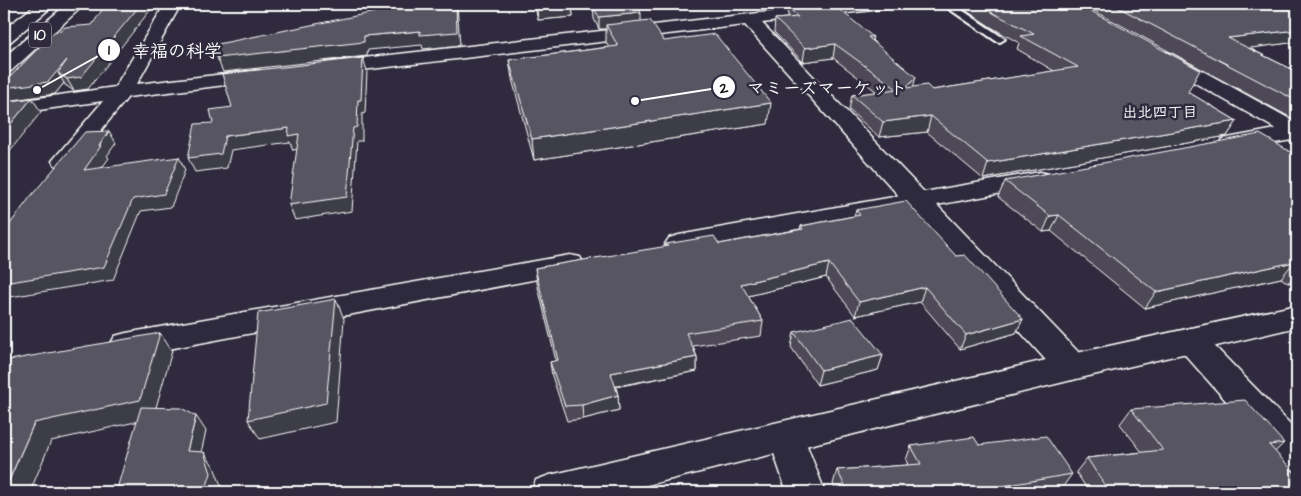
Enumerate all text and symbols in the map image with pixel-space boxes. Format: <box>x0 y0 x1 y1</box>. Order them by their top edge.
road number: 10 <box>29 22 51 48</box>
callout: 幸福の科学 <box>97 34 232 67</box>
text: 幸福の科学 <box>132 39 222 64</box>
text: 1 <box>108 40 110 61</box>
callout: マミーズマーケット <box>711 71 918 104</box>
text: マミーズマーケット <box>747 76 907 101</box>
text: 2 <box>719 78 729 99</box>
district label: 出北四丁目 <box>1122 102 1198 123</box>

